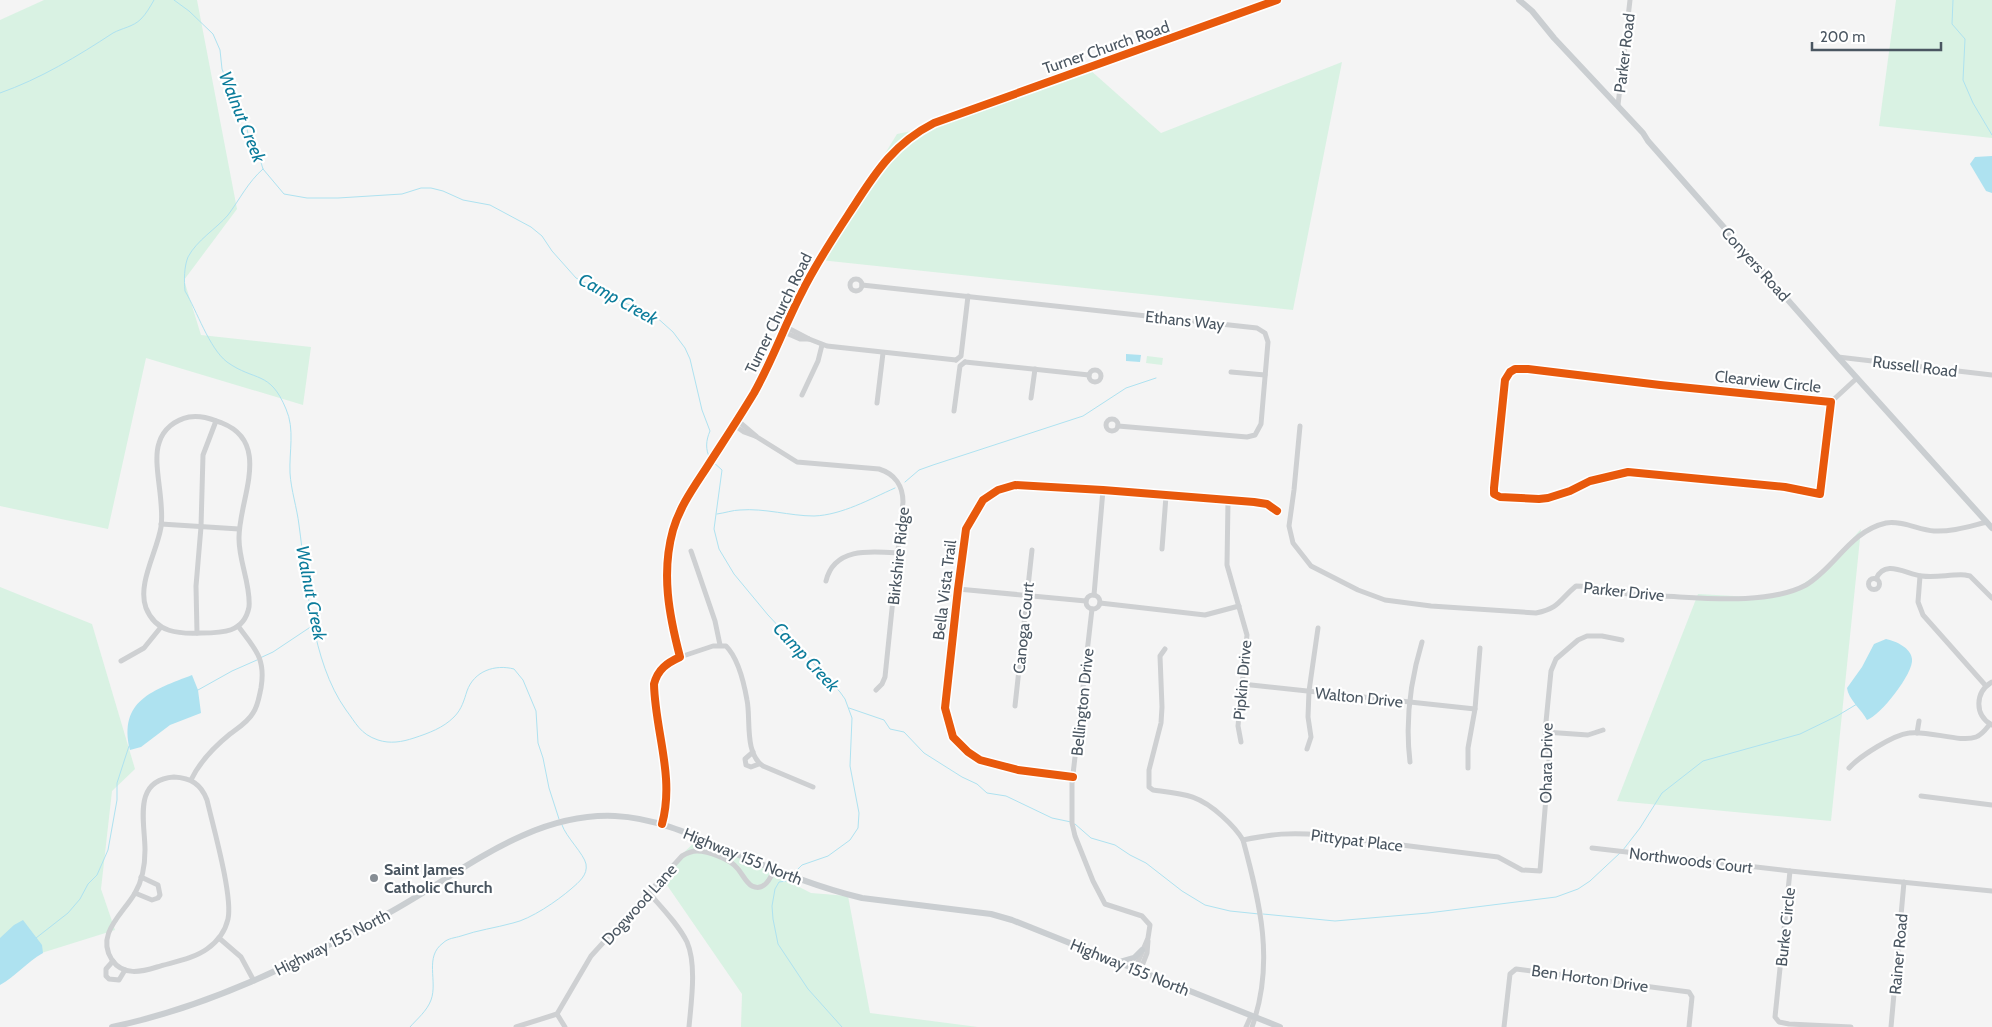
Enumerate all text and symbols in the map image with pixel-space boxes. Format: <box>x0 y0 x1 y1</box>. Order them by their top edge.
street label: Parker Road <box>1610 12 1639 94</box>
street label: Turner Church Road <box>1040 17 1172 78</box>
scale bar <box>1812 20 1941 52</box>
text: 200 m <box>1820 28 1865 46</box>
water label: Walnut Creek <box>214 68 271 167</box>
street label: Conyers Road <box>1717 223 1794 305</box>
street label: Turner Church Road <box>741 250 816 377</box>
water label: Camp Creek <box>575 268 663 330</box>
street label: Ethans Way <box>1144 307 1225 334</box>
street label: Russell Road <box>1872 352 1958 381</box>
street label: Clearview Circle <box>1714 366 1822 397</box>
street label: Birkshire Ridge <box>884 506 913 606</box>
street label: Bella Vista Trail <box>929 539 960 641</box>
water label: Walnut Creek <box>291 544 331 644</box>
street label: Parker Drive <box>1583 578 1665 605</box>
street label: Canoga Court <box>1009 581 1038 675</box>
water label: Camp Creek <box>768 618 845 697</box>
street label: Pipkin Drive <box>1230 639 1255 721</box>
street label: Bellington Drive <box>1067 647 1098 757</box>
street label: Walton Drive <box>1314 683 1404 712</box>
street label: Ohara Drive <box>1536 723 1557 804</box>
street label: Highway 155 North <box>681 824 805 889</box>
street label: Pittypat Place <box>1310 825 1404 856</box>
street label: Northwoods Court <box>1628 843 1754 878</box>
place label: Saint James Catholic Church <box>384 860 493 897</box>
street label: Dogwood Lane <box>598 860 681 949</box>
marker: Saint James Catholic Church <box>368 872 380 884</box>
street label: Burke Circle <box>1772 887 1799 967</box>
street label: Highway 155 North <box>271 905 393 980</box>
street label: Rainer Road <box>1885 913 1911 995</box>
street label: Highway 155 North <box>1068 935 1192 1000</box>
street label: Ben Horton Drive <box>1530 961 1650 996</box>

